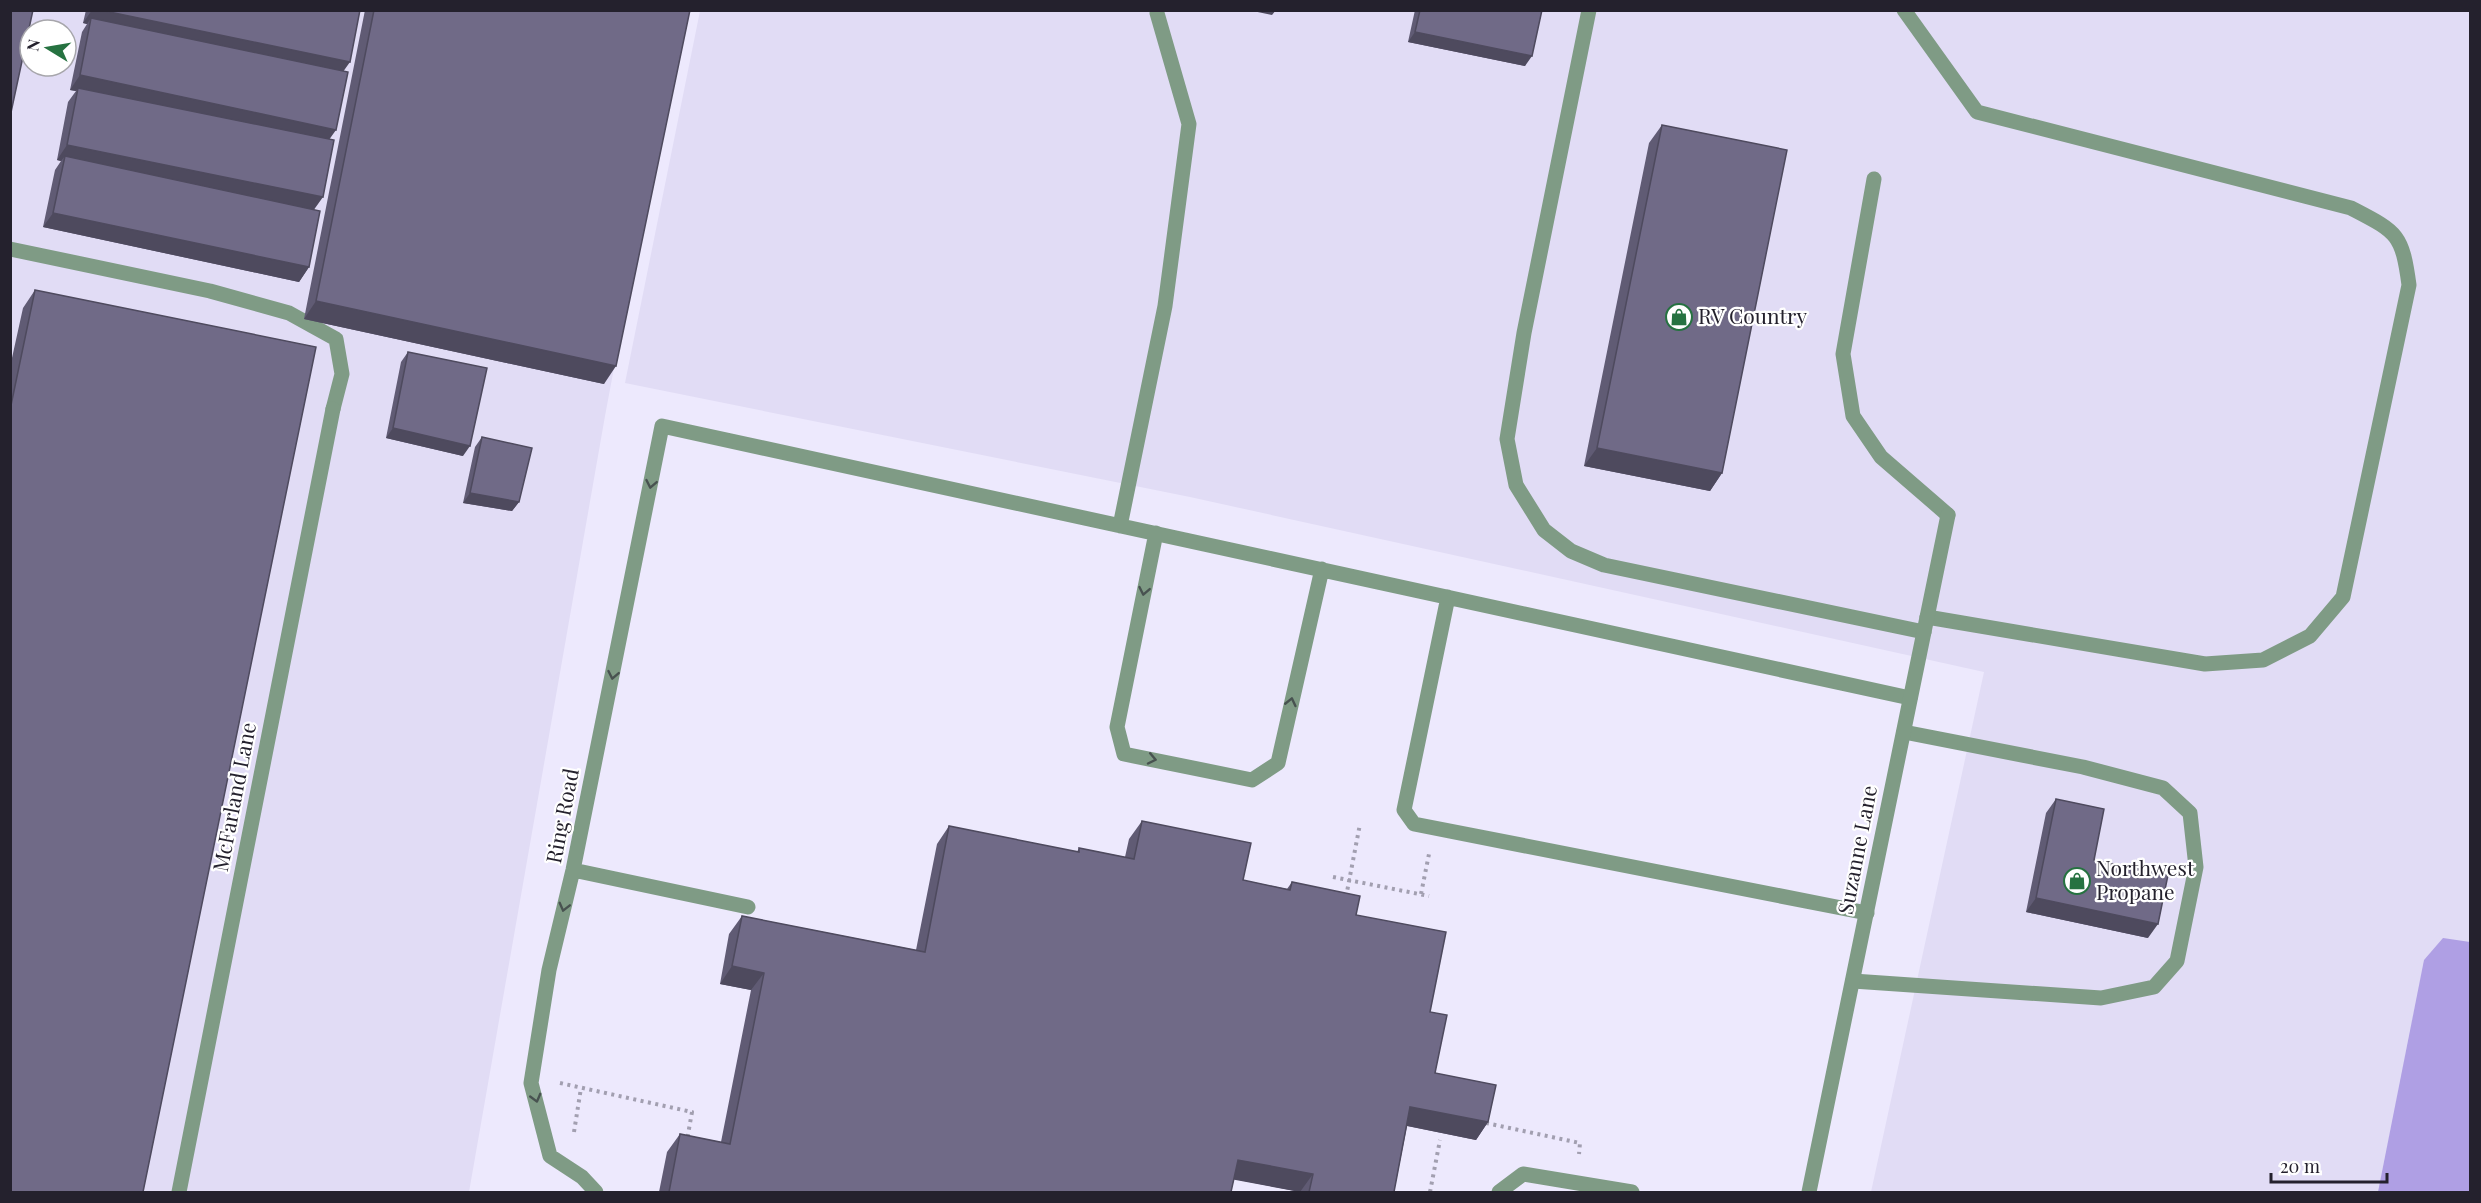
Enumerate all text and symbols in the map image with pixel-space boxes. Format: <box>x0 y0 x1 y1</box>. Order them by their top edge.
north arrow <box>18 18 78 78</box>
text: N <box>21 37 44 53</box>
place label: RV Country <box>1698 301 1807 329</box>
shop icon: RV Country <box>1664 302 1694 332</box>
one-way arrow <box>645 478 658 488</box>
one-way arrow <box>1138 586 1151 596</box>
one-way arrow <box>607 669 620 679</box>
one-way arrow <box>1284 697 1297 707</box>
street label: McFarland Lane <box>205 720 261 874</box>
one-way arrow <box>1147 752 1157 765</box>
street label: Ring Road <box>538 766 584 865</box>
street label: Suzanne Lane <box>1830 783 1882 917</box>
place label: Northwest Propane <box>2096 853 2195 905</box>
shop icon: Northwest Propane <box>2062 866 2092 896</box>
one-way arrow <box>559 902 572 912</box>
one-way arrow <box>528 1093 541 1103</box>
scale bar <box>2271 1146 2386 1184</box>
text: 20 m <box>2280 1154 2320 1178</box>

